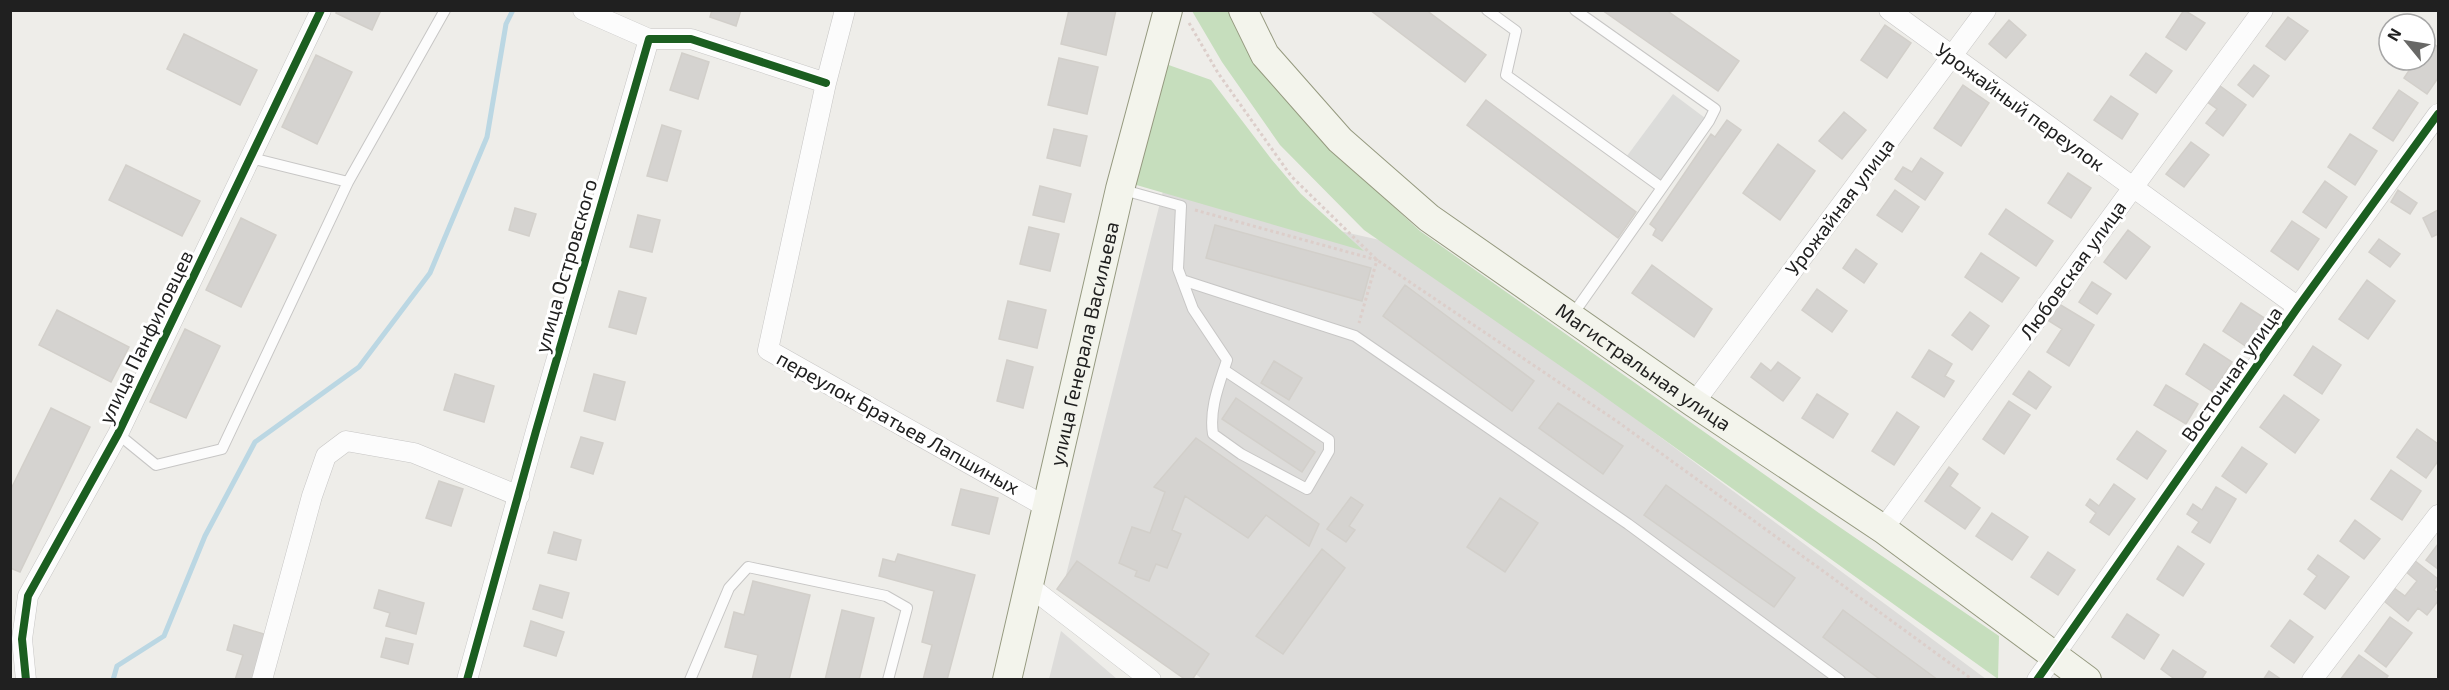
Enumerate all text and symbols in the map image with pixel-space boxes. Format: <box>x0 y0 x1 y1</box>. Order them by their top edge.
north arrow <box>2377 12 2437 72</box>
text: N <box>2382 24 2405 44</box>
street label: Урожайный переулок <box>1931 37 2110 176</box>
street label: Урожайная улица <box>1780 133 1900 281</box>
street label: улица Островского <box>529 176 602 356</box>
street label: Любовская улица <box>2014 195 2131 344</box>
street label: улица Генерала Васильева <box>1044 219 1123 468</box>
street label: улица Панфиловцев <box>93 246 198 428</box>
street label: Магистральная улица <box>1552 297 1736 435</box>
street label: Восточная улица <box>2176 301 2287 446</box>
street label: переулок Братьев Лапшиных <box>772 345 1024 500</box>

